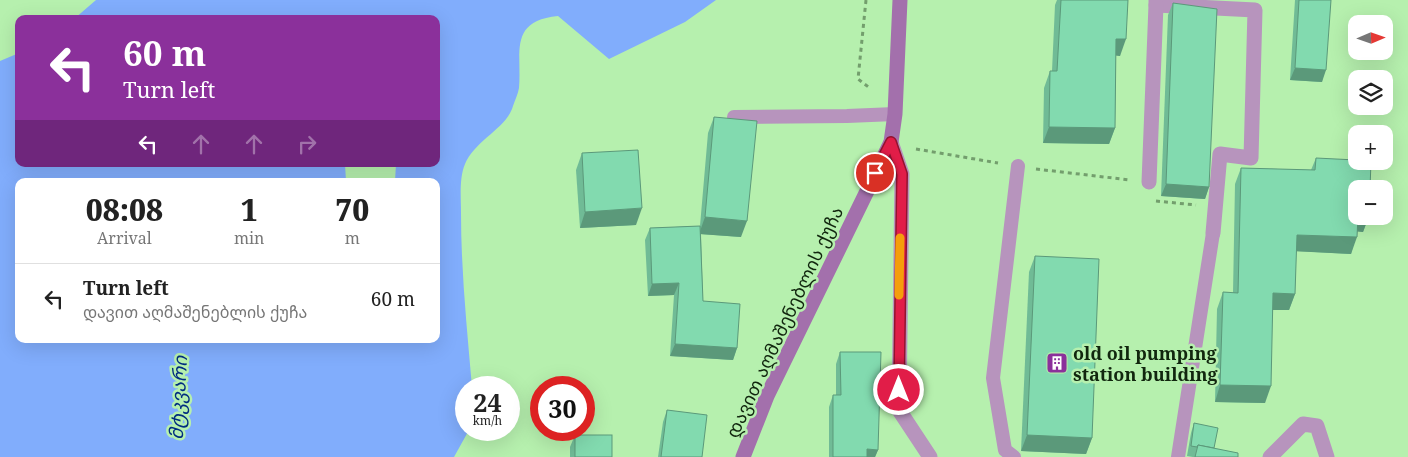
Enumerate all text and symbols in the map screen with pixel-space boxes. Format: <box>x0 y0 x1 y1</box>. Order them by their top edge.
north arrow <box>1348 15 1392 60</box>
map controls <box>1348 15 1393 225</box>
text: 60 m <box>123 29 206 76</box>
icon: left <box>40 35 105 100</box>
button: layers <box>1348 70 1393 115</box>
text: Turn left <box>123 74 215 104</box>
button: + <box>1348 125 1393 170</box>
icon: left <box>134 130 162 158</box>
icon: ahead <box>187 130 215 158</box>
icon: ahead <box>240 130 268 158</box>
icon: right <box>293 130 321 158</box>
pin <box>854 152 896 194</box>
icon: arrive <box>861 159 889 187</box>
button: − <box>1348 180 1393 225</box>
text: 08:08 <box>86 189 163 230</box>
text: 1 <box>241 189 258 230</box>
text: 70 <box>335 189 369 230</box>
street label: დავით აღმაშენებლის ქუჩა <box>720 203 848 441</box>
text: Arrival <box>97 227 152 249</box>
text: min <box>234 227 264 249</box>
text: m <box>345 227 360 249</box>
text: Turn left <box>83 275 169 301</box>
icon: left <box>40 285 68 313</box>
text: 60 m <box>371 286 415 312</box>
text: დავით აღმაშენებლის ქუჩა <box>83 301 307 323</box>
place label: old oil pumping station building <box>1073 341 1218 386</box>
building icon: old oil pumping station building <box>1045 351 1069 375</box>
water label: მტკვარი <box>163 354 193 441</box>
position arrow <box>872 363 924 415</box>
speed limit sign: 30 <box>530 376 595 441</box>
text: 24 <box>473 385 502 419</box>
text: km/h <box>473 412 502 429</box>

